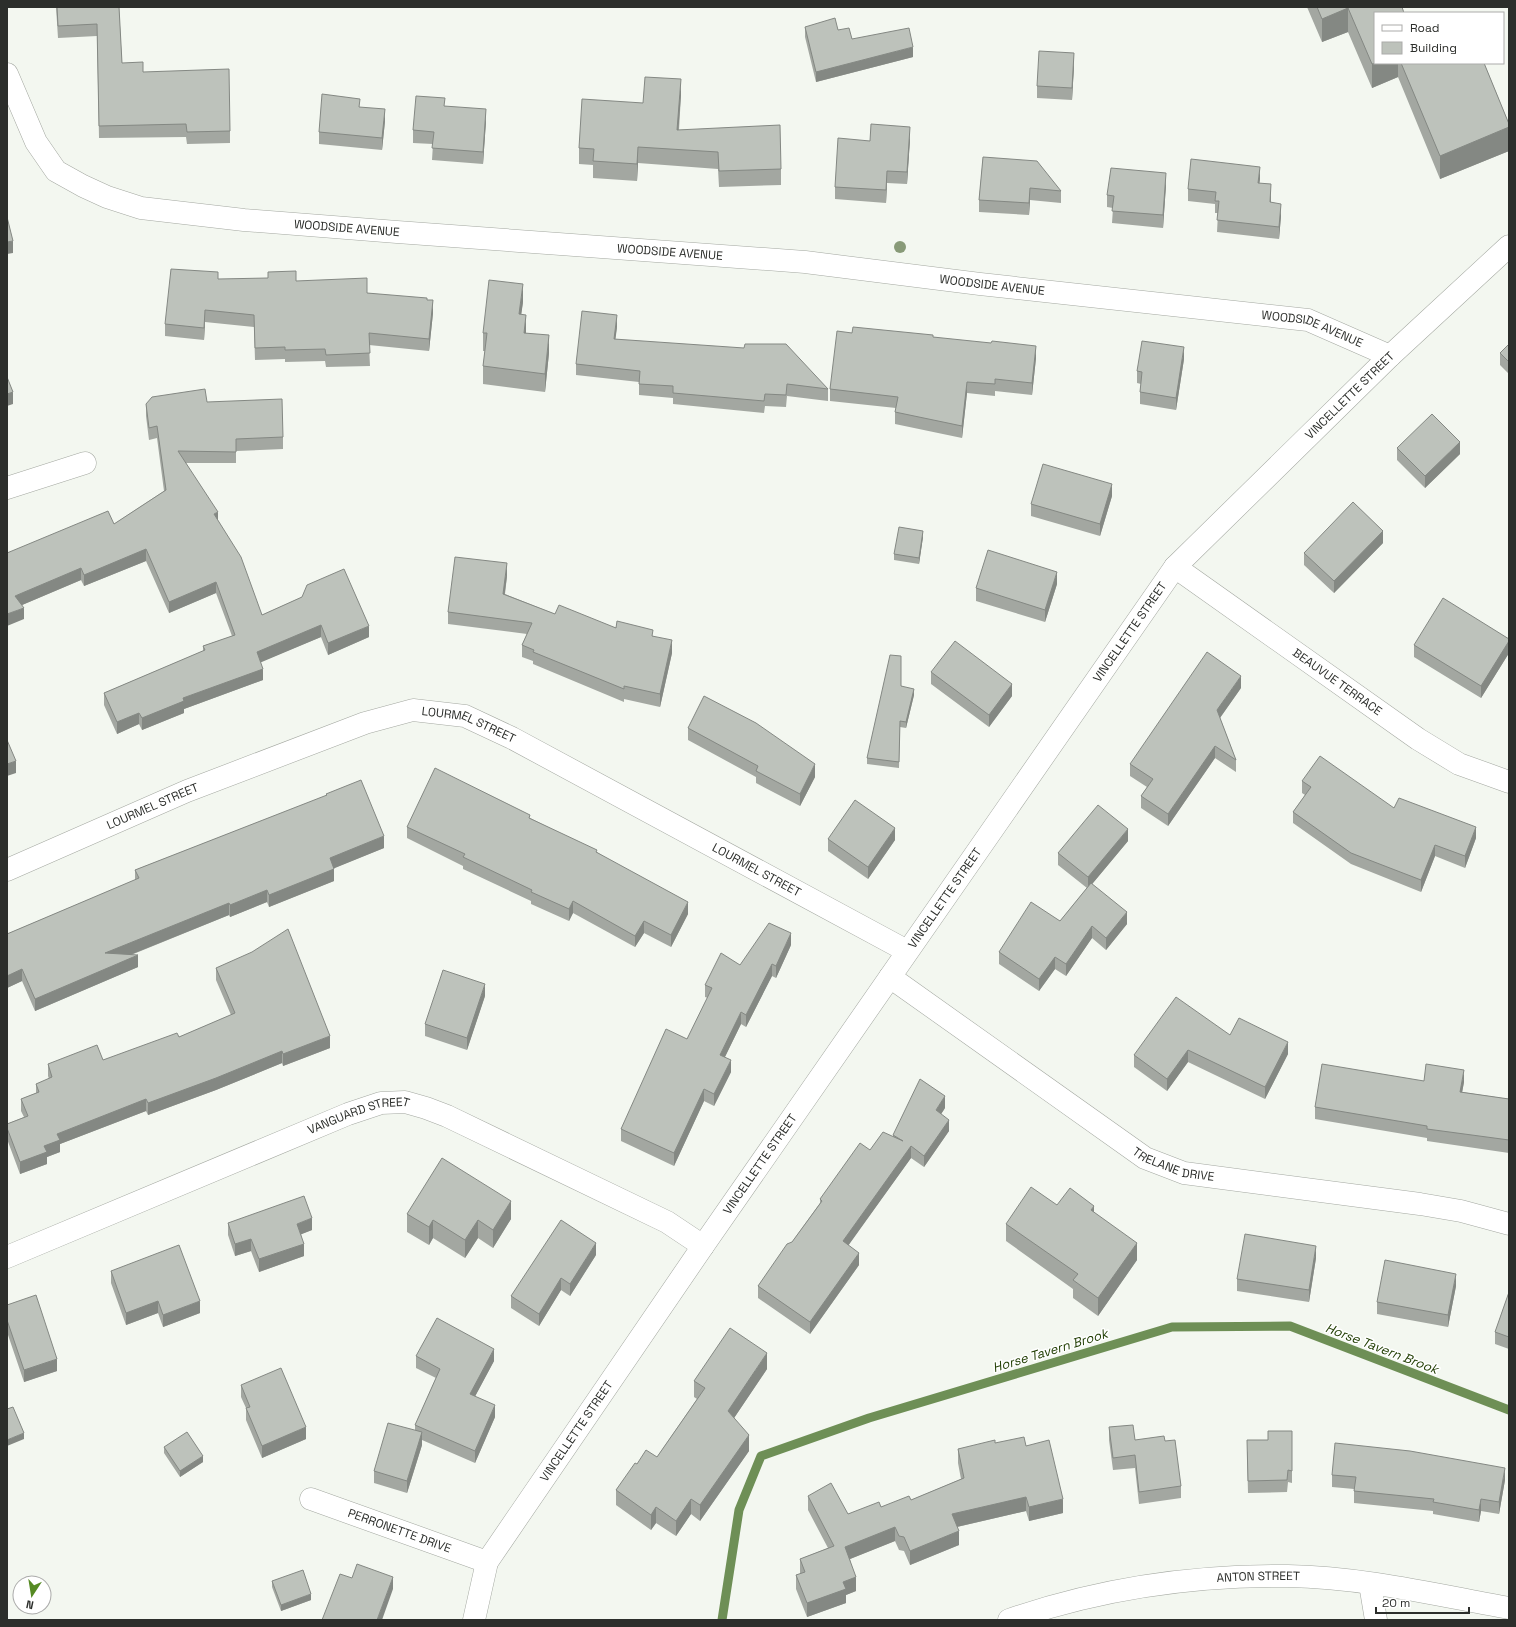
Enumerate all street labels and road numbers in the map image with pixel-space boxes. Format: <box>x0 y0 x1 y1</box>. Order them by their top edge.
street label: WOODSIDE AVENUE <box>293 216 401 240</box>
street label: WOODSIDE AVENUE <box>616 240 724 264</box>
street label: WOODSIDE AVENUE <box>938 271 1046 299</box>
street label: WOODSIDE AVENUE <box>1261 307 1366 351</box>
street label: VINCELLETTE STREET <box>1302 348 1398 443</box>
street label: VINCELLETTE STREET <box>1089 579 1170 685</box>
street label: BEAUVUE TERRACE <box>1290 645 1386 719</box>
street label: LOURMEL STREET <box>421 703 518 747</box>
street label: LOURMEL STREET <box>104 779 201 833</box>
street label: LOURMEL STREET <box>709 839 804 900</box>
street label: VINCELLETTE STREET <box>904 845 985 951</box>
street label: VANGUARD STREET <box>305 1094 412 1138</box>
street label: VINCELLETTE STREET <box>719 1111 800 1217</box>
street label: TRELANE DRIVE <box>1129 1144 1216 1185</box>
street label: VINCELLETTE STREET <box>536 1377 617 1485</box>
street label: PERRONETTE DRIVE <box>346 1505 454 1557</box>
street label: ANTON STREET <box>1216 1568 1300 1586</box>

